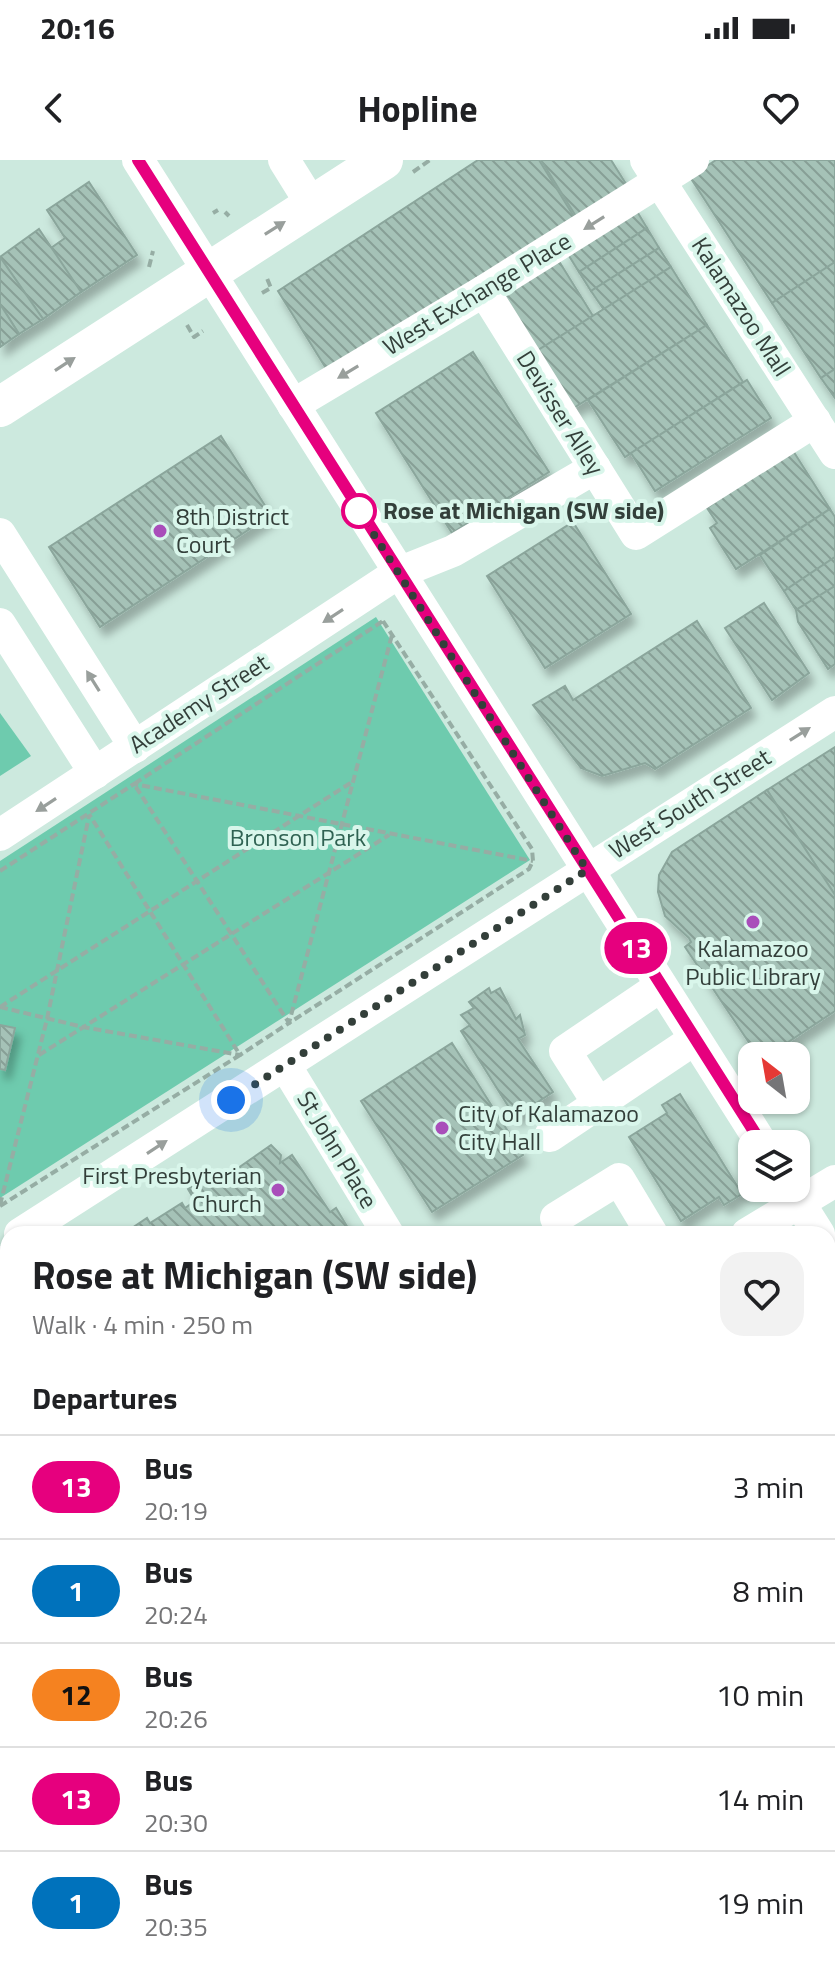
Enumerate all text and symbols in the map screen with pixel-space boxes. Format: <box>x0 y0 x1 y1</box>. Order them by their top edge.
text: 20:16 <box>40 5 115 51</box>
text: Hopline <box>357 81 478 136</box>
icon: back <box>32 86 76 130</box>
icon: heart <box>759 86 803 130</box>
one-way arrow <box>583 215 605 229</box>
one-way arrow <box>264 222 286 236</box>
street label: West Exchange Place <box>376 223 577 364</box>
street label: Kalamazoo Mall <box>683 230 801 383</box>
street label: Devisser Alley <box>508 343 614 482</box>
one-way arrow <box>55 357 76 372</box>
one-way arrow <box>337 365 359 379</box>
place label: Rose at Michigan (SW side) <box>383 492 664 528</box>
marker: Rose at Michigan (SW side) <box>342 494 376 528</box>
place label: 8th District Court <box>176 498 289 562</box>
marker: 8th District Court <box>151 522 169 540</box>
one-way arrow <box>323 609 344 624</box>
street label: Academy Street <box>121 644 276 762</box>
one-way arrow <box>86 670 100 692</box>
one-way arrow <box>789 727 811 742</box>
street label: West South Street <box>602 739 778 867</box>
one-way arrow <box>35 798 56 813</box>
park label: Bronson Park <box>230 819 367 855</box>
marker: Kalamazoo Public Library <box>744 913 762 931</box>
line badge: 13 <box>600 922 672 974</box>
text: 13 <box>620 926 652 969</box>
place label: Kalamazoo Public Library <box>685 930 821 994</box>
north arrow <box>738 1042 810 1114</box>
map controls <box>738 1042 810 1202</box>
your location <box>211 1080 251 1120</box>
street label: St John Place <box>289 1084 387 1215</box>
place label: City of Kalamazoo City Hall <box>458 1095 639 1159</box>
marker: City of Kalamazoo City Hall <box>433 1119 451 1137</box>
button: layers <box>738 1130 810 1202</box>
one-way arrow <box>146 1140 168 1154</box>
place label: First Presbyterian Church <box>82 1157 262 1221</box>
marker: First Presbyterian Church <box>269 1181 287 1199</box>
text: Rose at Michigan (SW side) <box>32 1246 477 1304</box>
button: heart <box>720 1252 804 1336</box>
text: Walk · 4 min · 250 m <box>32 1305 253 1344</box>
text: Departures <box>32 1375 177 1421</box>
text: Bus <box>144 1445 193 1491</box>
text: 3 min <box>733 1464 804 1510</box>
text: 13 <box>60 1465 92 1508</box>
text: 20:19 <box>144 1491 208 1530</box>
text: Bus <box>144 1549 193 1595</box>
text: 8 min <box>733 1568 804 1614</box>
text: 1 <box>68 1569 84 1612</box>
text: 20:24 <box>144 1595 208 1634</box>
text: Bus <box>144 1653 193 1699</box>
text: 10 min <box>716 1672 804 1718</box>
text: 12 <box>60 1673 92 1716</box>
text: 20:26 <box>144 1699 208 1738</box>
text: Bus <box>144 1757 193 1803</box>
text: 14 min <box>716 1776 804 1822</box>
text: 13 <box>60 1777 92 1820</box>
text: 20:30 <box>144 1803 208 1842</box>
text: Bus <box>144 1861 193 1907</box>
text: 19 min <box>716 1880 804 1926</box>
text: 1 <box>68 1881 84 1924</box>
text: 20:35 <box>144 1907 208 1946</box>

